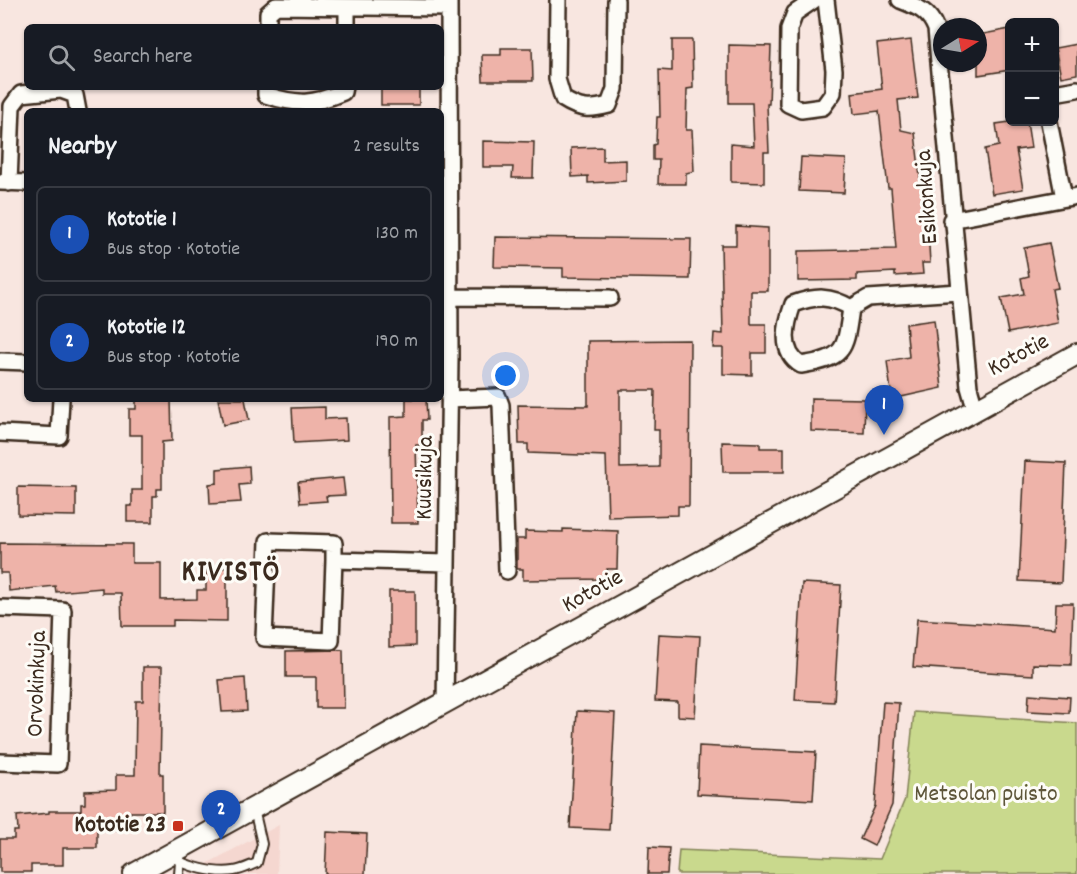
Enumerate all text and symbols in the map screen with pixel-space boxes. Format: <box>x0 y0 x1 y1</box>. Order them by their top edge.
north arrow <box>933 18 987 72</box>
map controls <box>1005 18 1059 126</box>
button: + <box>1005 18 1059 72</box>
search box <box>24 24 444 90</box>
icon: search <box>45 41 78 74</box>
text: Search here <box>93 42 192 73</box>
button: − <box>1005 72 1059 126</box>
text: Nearby <box>48 129 116 166</box>
text: 2 results <box>353 133 420 161</box>
street label: Esikonkuja <box>908 148 948 245</box>
text: Kototie 1 <box>107 205 177 236</box>
text: 1 <box>67 220 72 248</box>
text: 130 m <box>376 220 418 248</box>
text: Bus stop · Kototie <box>107 236 240 264</box>
text: Kototie 12 <box>107 313 186 344</box>
street label: Kototie <box>982 326 1056 386</box>
text: 2 <box>65 328 74 356</box>
text: 190 m <box>375 328 418 356</box>
text: Bus stop · Kototie <box>107 344 240 372</box>
your location <box>491 361 520 390</box>
pin: 1 <box>864 386 904 435</box>
street label: Kuusikuja <box>408 435 444 520</box>
district label: KIVISTÖ <box>182 553 280 596</box>
street label: Kototie <box>556 561 630 623</box>
street label: Orvokinkuja <box>19 629 57 738</box>
park label: Metsolan puisto <box>914 778 1058 812</box>
pin: 2 <box>202 790 240 840</box>
place label: Kototie 23 <box>74 809 166 843</box>
marker: Kototie 23 <box>171 819 185 833</box>

